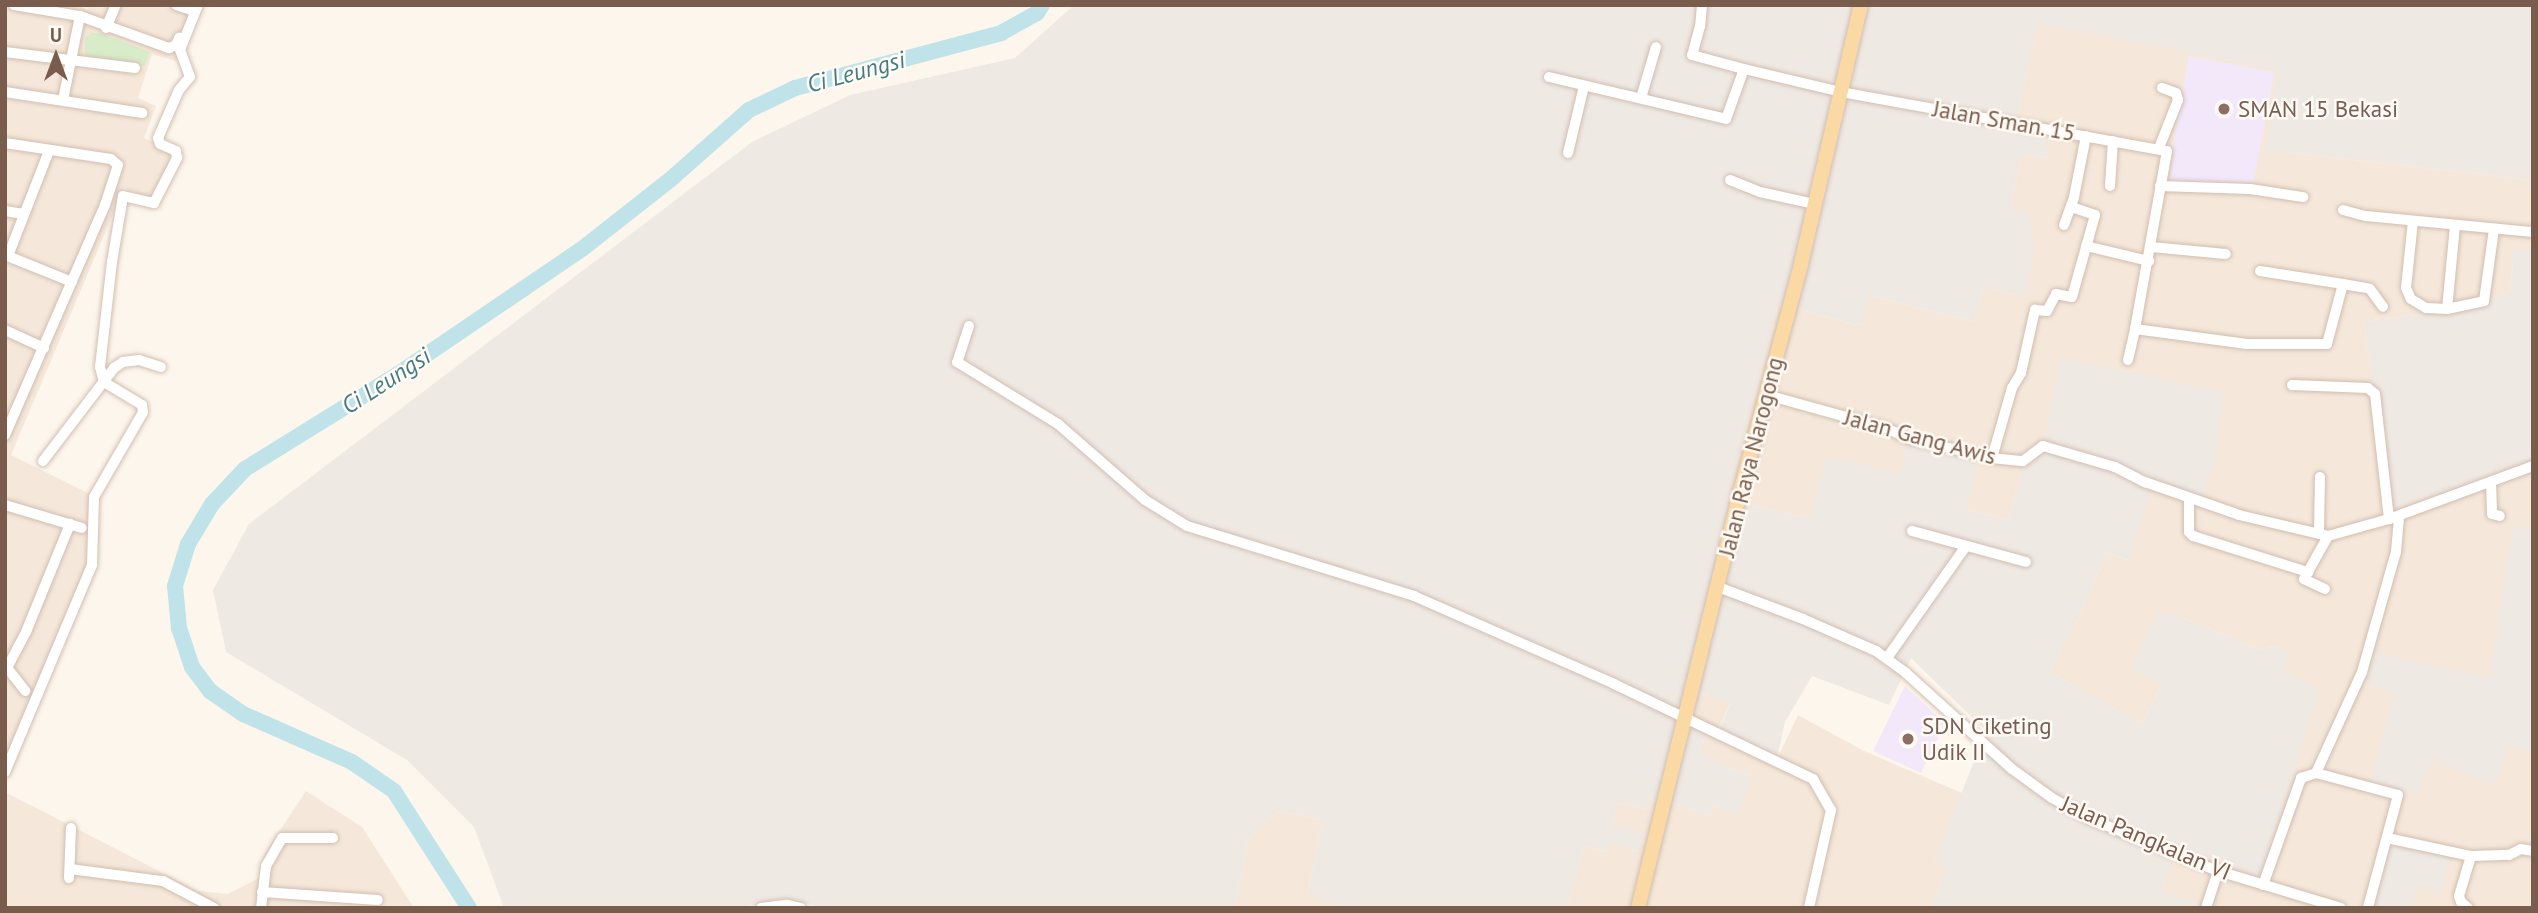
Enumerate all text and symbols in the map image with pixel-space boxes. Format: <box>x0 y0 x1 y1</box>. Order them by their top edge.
north arrow <box>21 21 91 91</box>
text: U <box>50 23 62 47</box>
water label: Ci Leungsi <box>804 45 908 99</box>
street label: Jalan Sman. 15 <box>1930 95 2078 147</box>
place label: SMAN 15 Bekasi <box>2238 95 2398 123</box>
marker: SMAN 15 Bekasi <box>2216 101 2232 117</box>
water label: Ci Leungsi <box>336 342 436 420</box>
street label: Jalan Raya Narogong <box>1713 354 1789 560</box>
street label: Jalan Gang Awis <box>1841 403 1999 471</box>
place label: SDN Ciketing Udik II <box>1922 712 2051 766</box>
marker: SDN Ciketing Udik II <box>1900 731 1916 747</box>
street label: Jalan Pangkalan VI <box>2057 790 2235 886</box>

